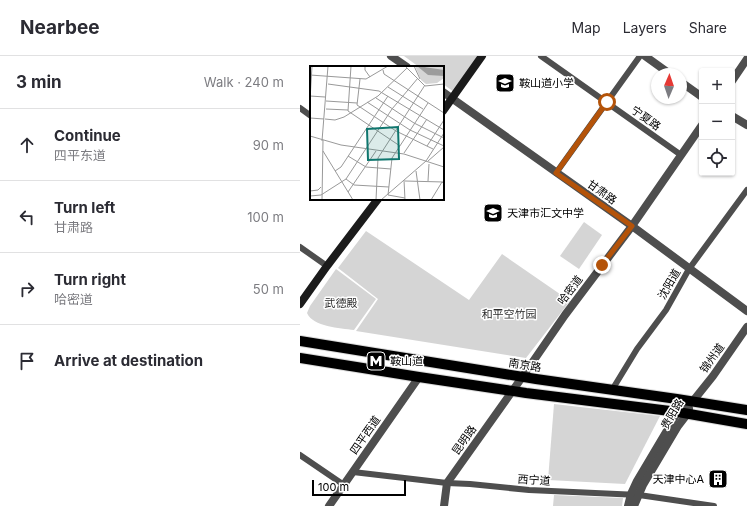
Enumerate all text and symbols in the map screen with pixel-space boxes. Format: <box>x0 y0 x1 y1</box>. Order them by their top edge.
text: Nearbee <box>20 16 100 39</box>
text: Map <box>572 19 601 36</box>
text: Layers <box>623 19 667 36</box>
text: Share <box>689 19 727 36</box>
inset map <box>310 66 444 200</box>
north arrow <box>651 68 687 104</box>
map controls <box>699 68 735 176</box>
button: + <box>699 68 735 104</box>
text: 3 min <box>16 72 62 92</box>
school or university icon: 鞍山道小学 <box>494 72 516 94</box>
text: Walk · 240 m <box>204 74 284 90</box>
place label: 鞍山道小学 <box>519 76 574 90</box>
route start <box>598 93 616 111</box>
street label: 宁夏路 <box>628 103 664 133</box>
button: − <box>699 104 735 140</box>
text: Continue <box>54 126 121 145</box>
icon: ahead <box>16 134 38 156</box>
text: 90 m <box>253 137 284 153</box>
button: locate <box>699 140 735 176</box>
text: 四平东道 <box>54 147 106 163</box>
street label: 甘肃路 <box>584 177 620 207</box>
text: Turn left <box>54 198 115 217</box>
school or university icon: 天津市汇文中学 <box>482 202 504 224</box>
icon: left <box>16 206 38 228</box>
place label: 天津市汇文中学 <box>507 206 584 220</box>
text: 100 m <box>247 209 284 225</box>
text: 甘肃路 <box>54 219 93 235</box>
route end <box>593 256 611 274</box>
street label: 沈阳道 <box>655 266 683 302</box>
text: Turn right <box>54 270 126 289</box>
street label: 哈密道 <box>554 273 586 307</box>
icon: right <box>16 278 38 300</box>
text: 50 m <box>253 281 284 297</box>
text: 哈密道 <box>54 291 93 307</box>
park label: 武德殿 <box>325 296 358 310</box>
park label: 和平空竹园 <box>482 307 537 321</box>
street label: 锦州道 <box>697 340 727 376</box>
icon: arrive <box>16 350 38 372</box>
metro station icon: 鞍山道 <box>365 350 387 372</box>
text: Arrive at destination <box>54 351 203 370</box>
place label: 鞍山道 <box>390 354 423 368</box>
street label: 南京路 <box>508 356 542 374</box>
street label: 贵阳路 <box>658 396 686 432</box>
street label: 四平西道 <box>347 413 383 457</box>
street label: 昆明路 <box>449 422 479 458</box>
building icon: 天津中心A <box>707 468 729 490</box>
street label: 西宁道 <box>517 472 551 488</box>
place label: 天津中心A <box>652 472 704 486</box>
scale bar <box>312 478 406 497</box>
text: 100 m <box>318 480 349 494</box>

